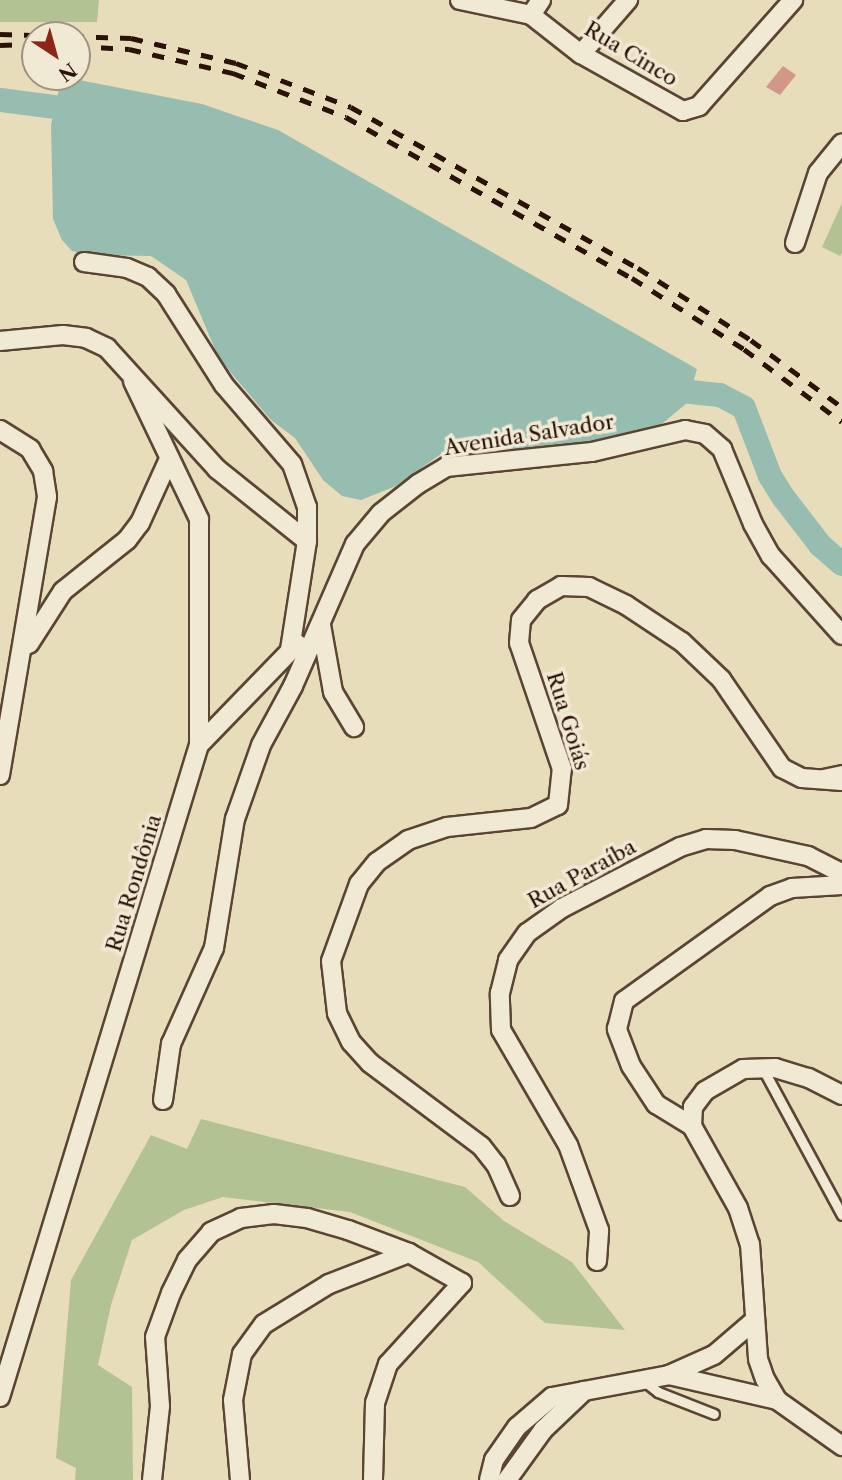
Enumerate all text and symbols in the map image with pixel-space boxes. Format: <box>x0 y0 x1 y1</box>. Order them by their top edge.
street label: Rua Cinco <box>580 16 682 92</box>
north arrow <box>21 21 91 91</box>
text: N <box>54 58 81 86</box>
street label: Avenida Salvador <box>442 409 616 461</box>
street label: Rua Goiás <box>541 669 595 773</box>
street label: Rua Rondônia <box>101 811 167 955</box>
street label: Rua Paraíba <box>524 834 640 914</box>

